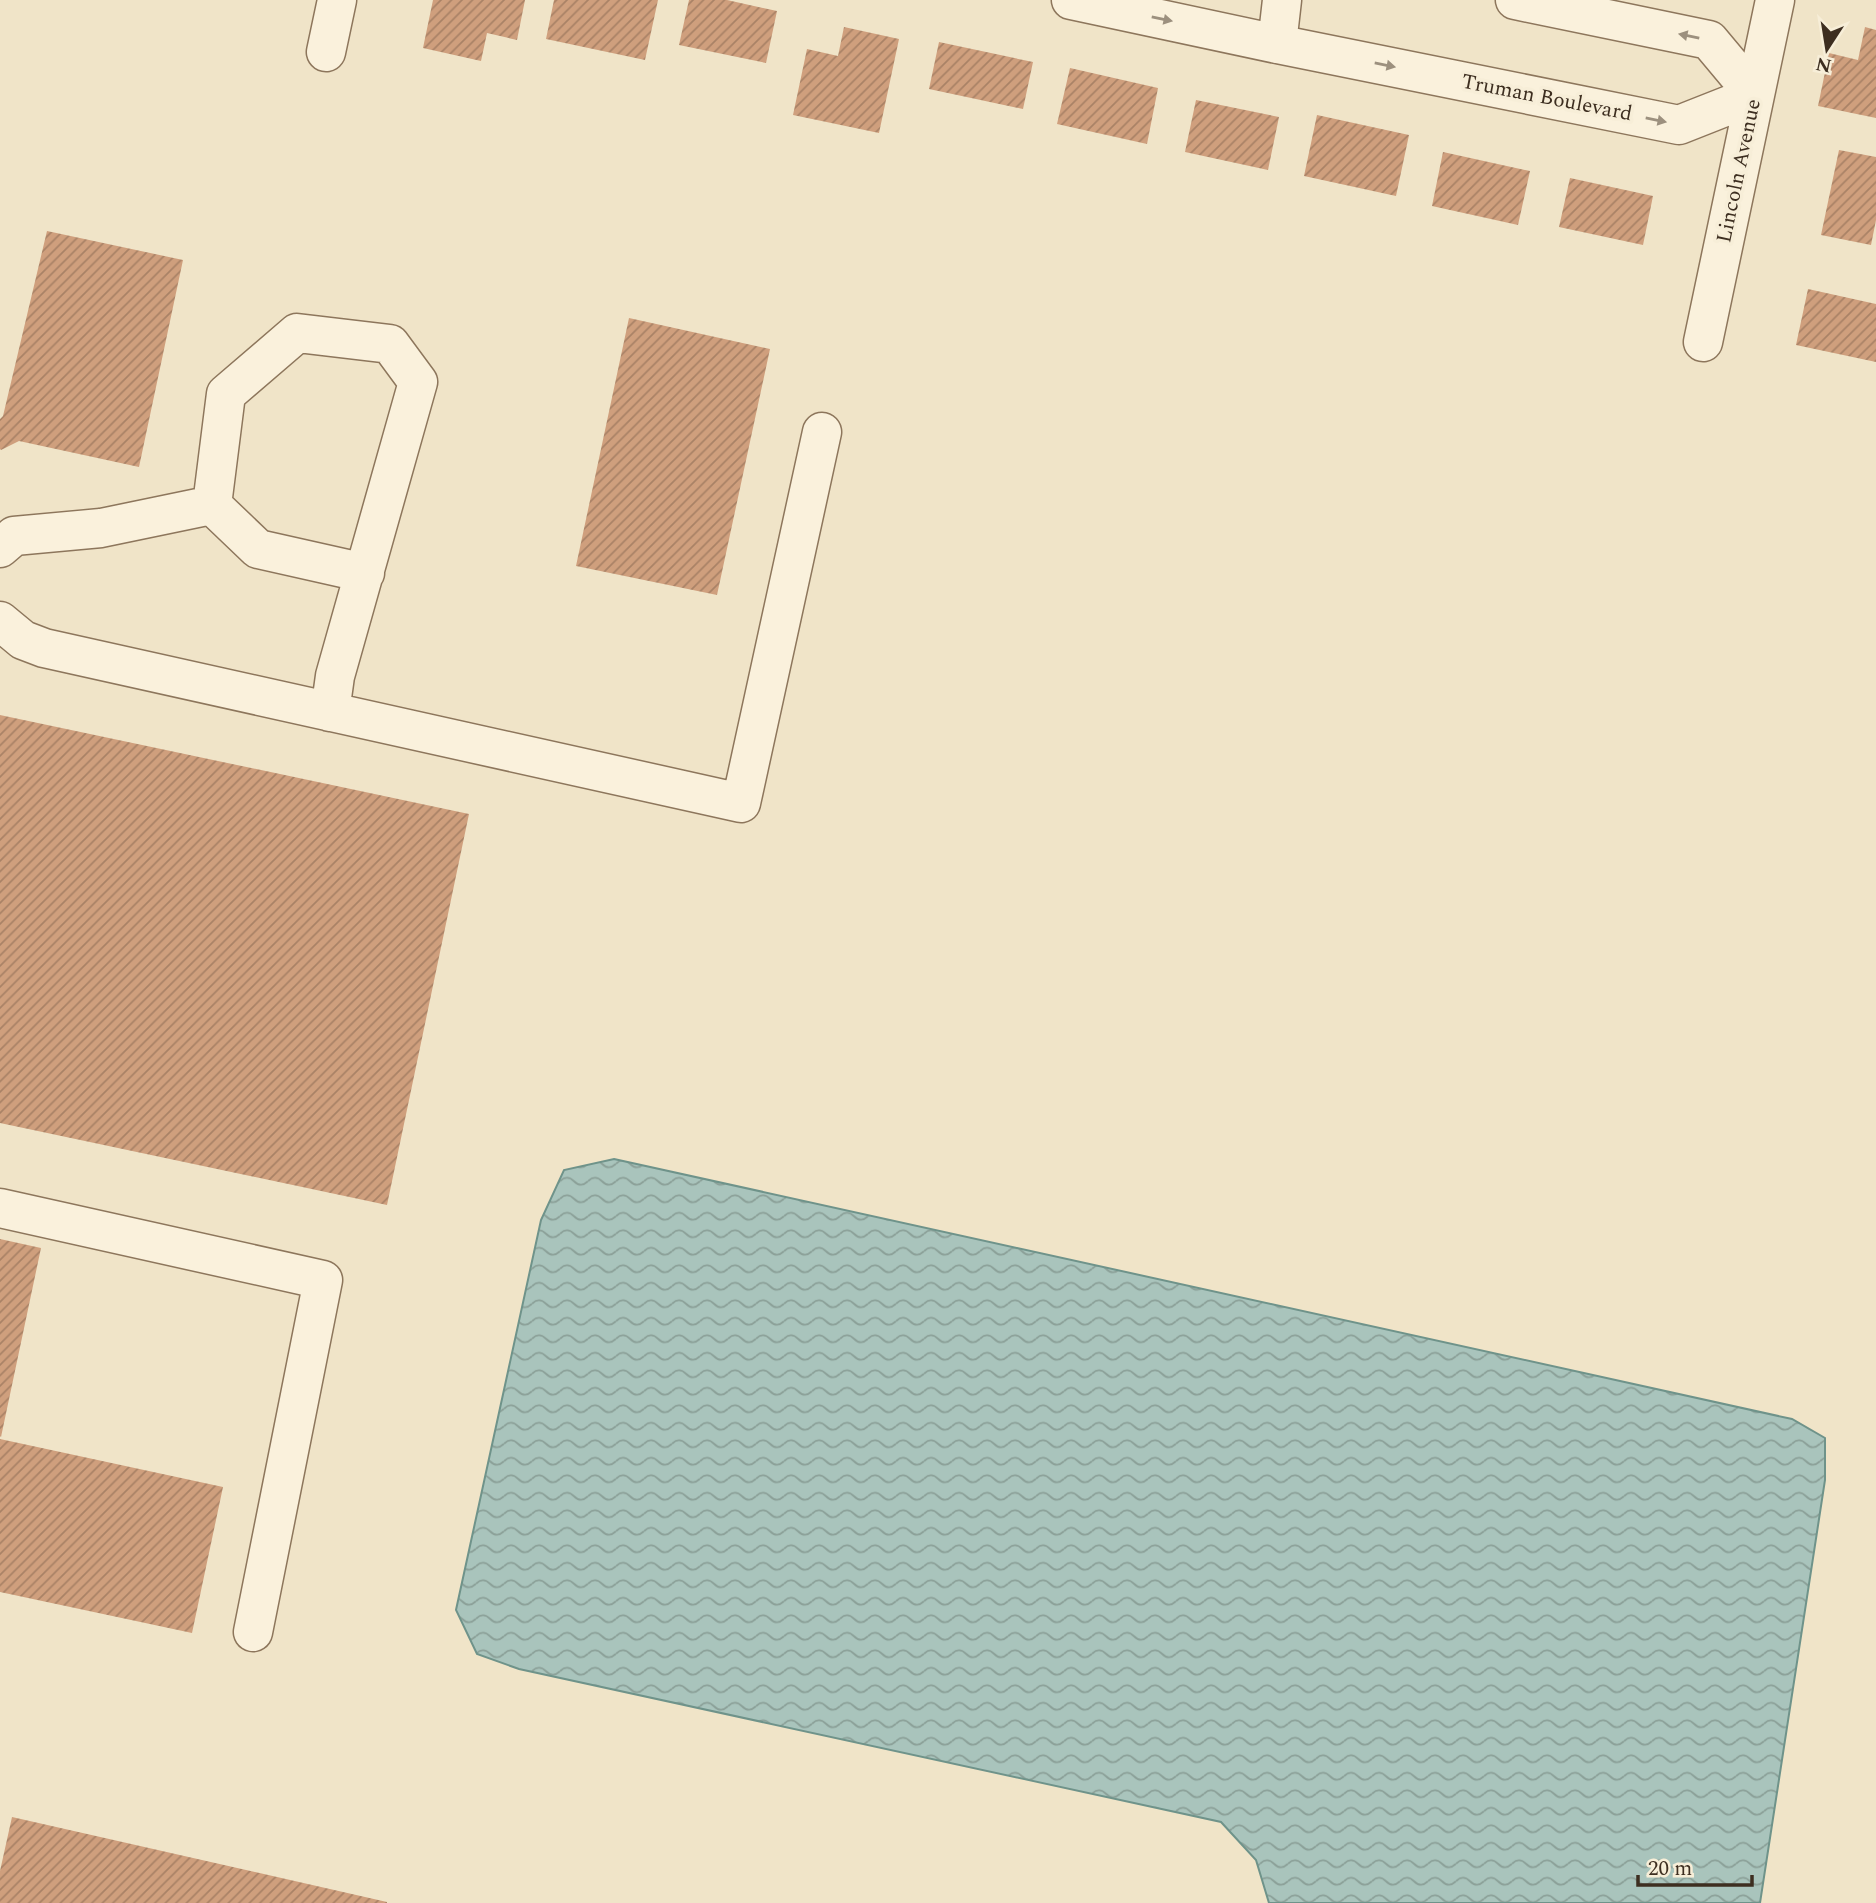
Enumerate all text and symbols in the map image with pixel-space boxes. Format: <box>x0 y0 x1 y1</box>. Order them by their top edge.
one-way arrow <box>1151 14 1173 25</box>
north arrow <box>1792 14 1862 84</box>
one-way arrow <box>1678 31 1700 42</box>
text: N <box>1813 48 1834 80</box>
one-way arrow <box>1374 60 1396 71</box>
street label: Truman Boulevard <box>1459 66 1635 130</box>
street label: Lincoln Avenue <box>1708 96 1770 246</box>
one-way arrow <box>1645 115 1667 126</box>
scale bar <box>1638 1843 1752 1887</box>
text: 20 m <box>1648 1853 1692 1885</box>

